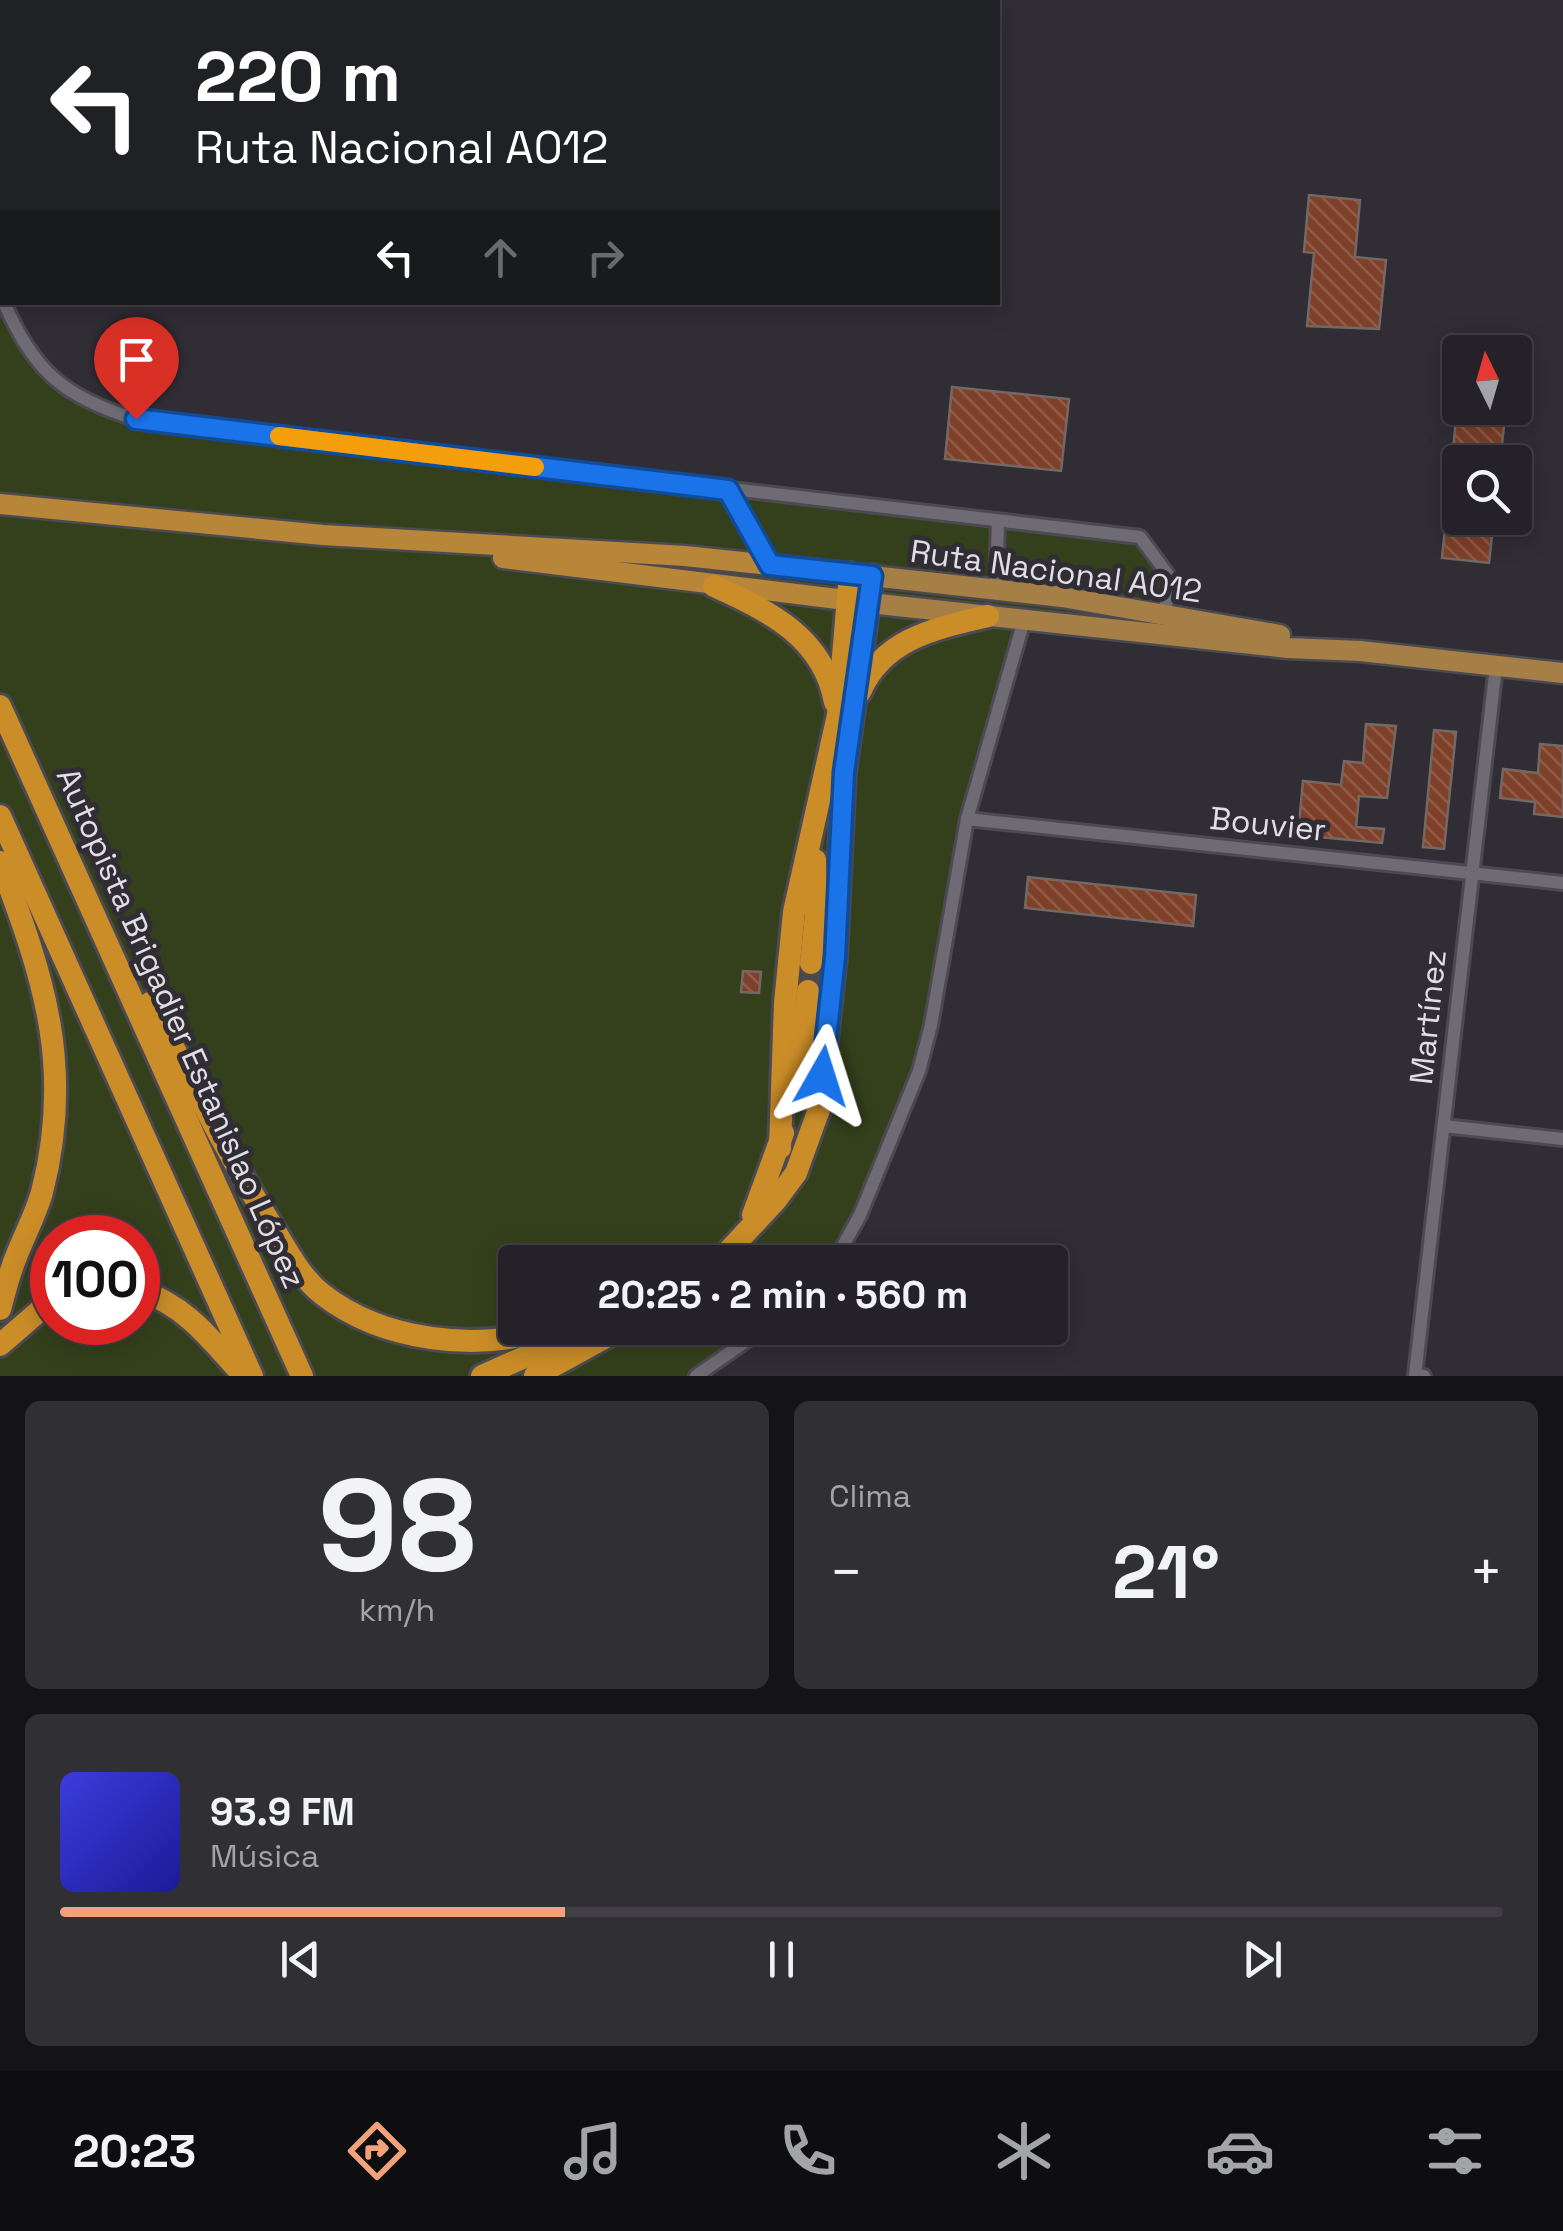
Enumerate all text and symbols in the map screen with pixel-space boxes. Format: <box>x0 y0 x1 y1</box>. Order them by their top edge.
text: 220 m <box>195 32 401 121</box>
icon: left <box>30 40 160 170</box>
text: Ruta Nacional A012 <box>195 119 608 176</box>
icon: left <box>368 230 423 285</box>
icon: ahead <box>473 230 528 285</box>
icon: right <box>578 230 633 285</box>
pin <box>94 317 179 420</box>
icon: arrive <box>109 332 164 387</box>
north arrow <box>1442 335 1532 425</box>
map controls <box>1442 335 1532 535</box>
button: search <box>1442 445 1532 535</box>
street label: Ruta Nacional A012 <box>908 531 1204 611</box>
street label: Autopista Brigadier Estanislao López <box>48 762 314 1294</box>
street label: Bouvier <box>1208 798 1328 850</box>
street label: Martínez <box>1401 948 1455 1086</box>
position arrow <box>770 1024 874 1128</box>
speed limit sign: 100 <box>30 1215 160 1345</box>
text: 20:25 · 2 min · 560 m <box>598 1271 968 1319</box>
text: 98 <box>318 1442 476 1608</box>
text: Clima <box>829 1476 911 1516</box>
text: 21° <box>1112 1524 1220 1620</box>
text: − <box>829 1537 863 1607</box>
text: + <box>1469 1537 1503 1607</box>
text: km/h <box>359 1590 435 1630</box>
text: 93.9 FM <box>210 1788 355 1836</box>
text: Música <box>210 1836 320 1876</box>
icon: previous <box>273 1932 328 1987</box>
icon: pause <box>754 1932 809 1987</box>
icon: next <box>1235 1932 1290 1987</box>
icon: directions <box>342 2116 412 2186</box>
icon: music <box>558 2116 628 2186</box>
icon: phone <box>773 2116 843 2186</box>
icon: climate <box>989 2116 1059 2186</box>
icon: car <box>1205 2116 1275 2186</box>
icon: filters <box>1420 2116 1490 2186</box>
text: 20:23 <box>73 2123 196 2180</box>

